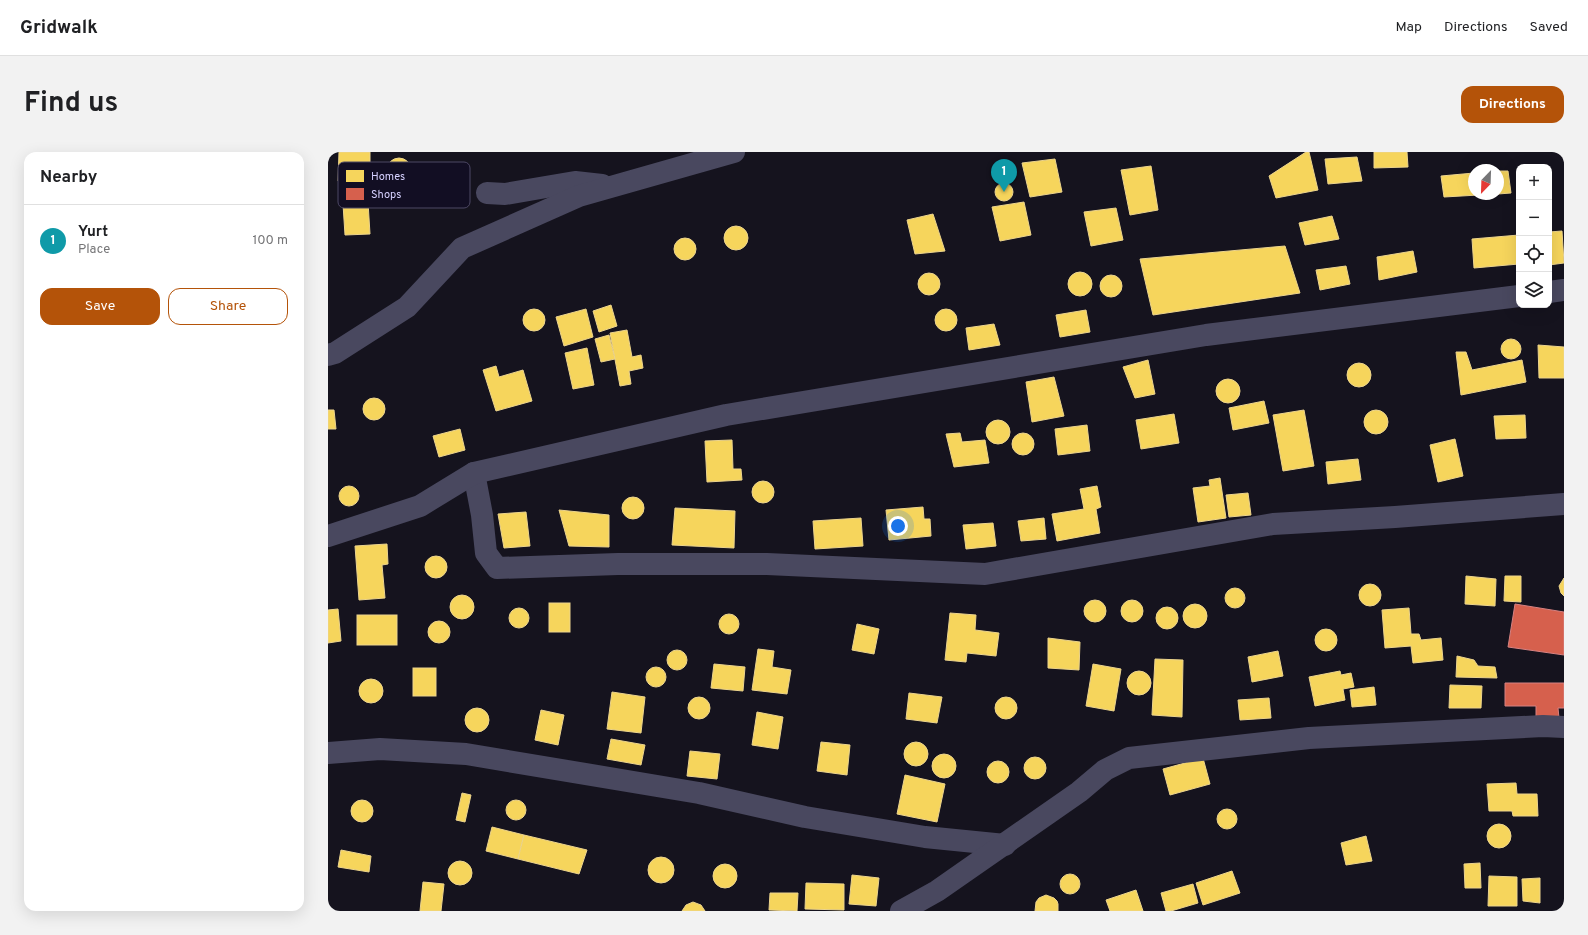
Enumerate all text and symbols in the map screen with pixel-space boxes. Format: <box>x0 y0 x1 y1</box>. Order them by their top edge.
text: Gridwalk <box>20 16 98 40</box>
text: Map <box>1396 19 1422 36</box>
text: Directions <box>1444 19 1508 36</box>
text: Saved <box>1530 19 1568 36</box>
text: Find us <box>24 86 118 122</box>
button: Directions <box>1461 86 1564 123</box>
pin: 1 <box>991 159 1017 192</box>
legend <box>338 162 470 208</box>
north arrow <box>1468 164 1504 200</box>
map controls <box>1516 164 1552 308</box>
button: + <box>1516 164 1552 200</box>
text: Nearby <box>40 167 97 189</box>
text: Homes <box>371 170 405 184</box>
text: Shops <box>371 188 401 202</box>
button: − <box>1516 200 1552 236</box>
text: Yurt <box>78 223 108 242</box>
text: 1 <box>50 233 56 249</box>
text: 100 m <box>252 233 288 249</box>
button: locate <box>1516 236 1552 272</box>
text: Place <box>78 242 110 258</box>
button: layers <box>1516 272 1552 308</box>
button: Save <box>40 288 160 325</box>
button: Share <box>168 288 288 325</box>
your location <box>888 516 908 536</box>

